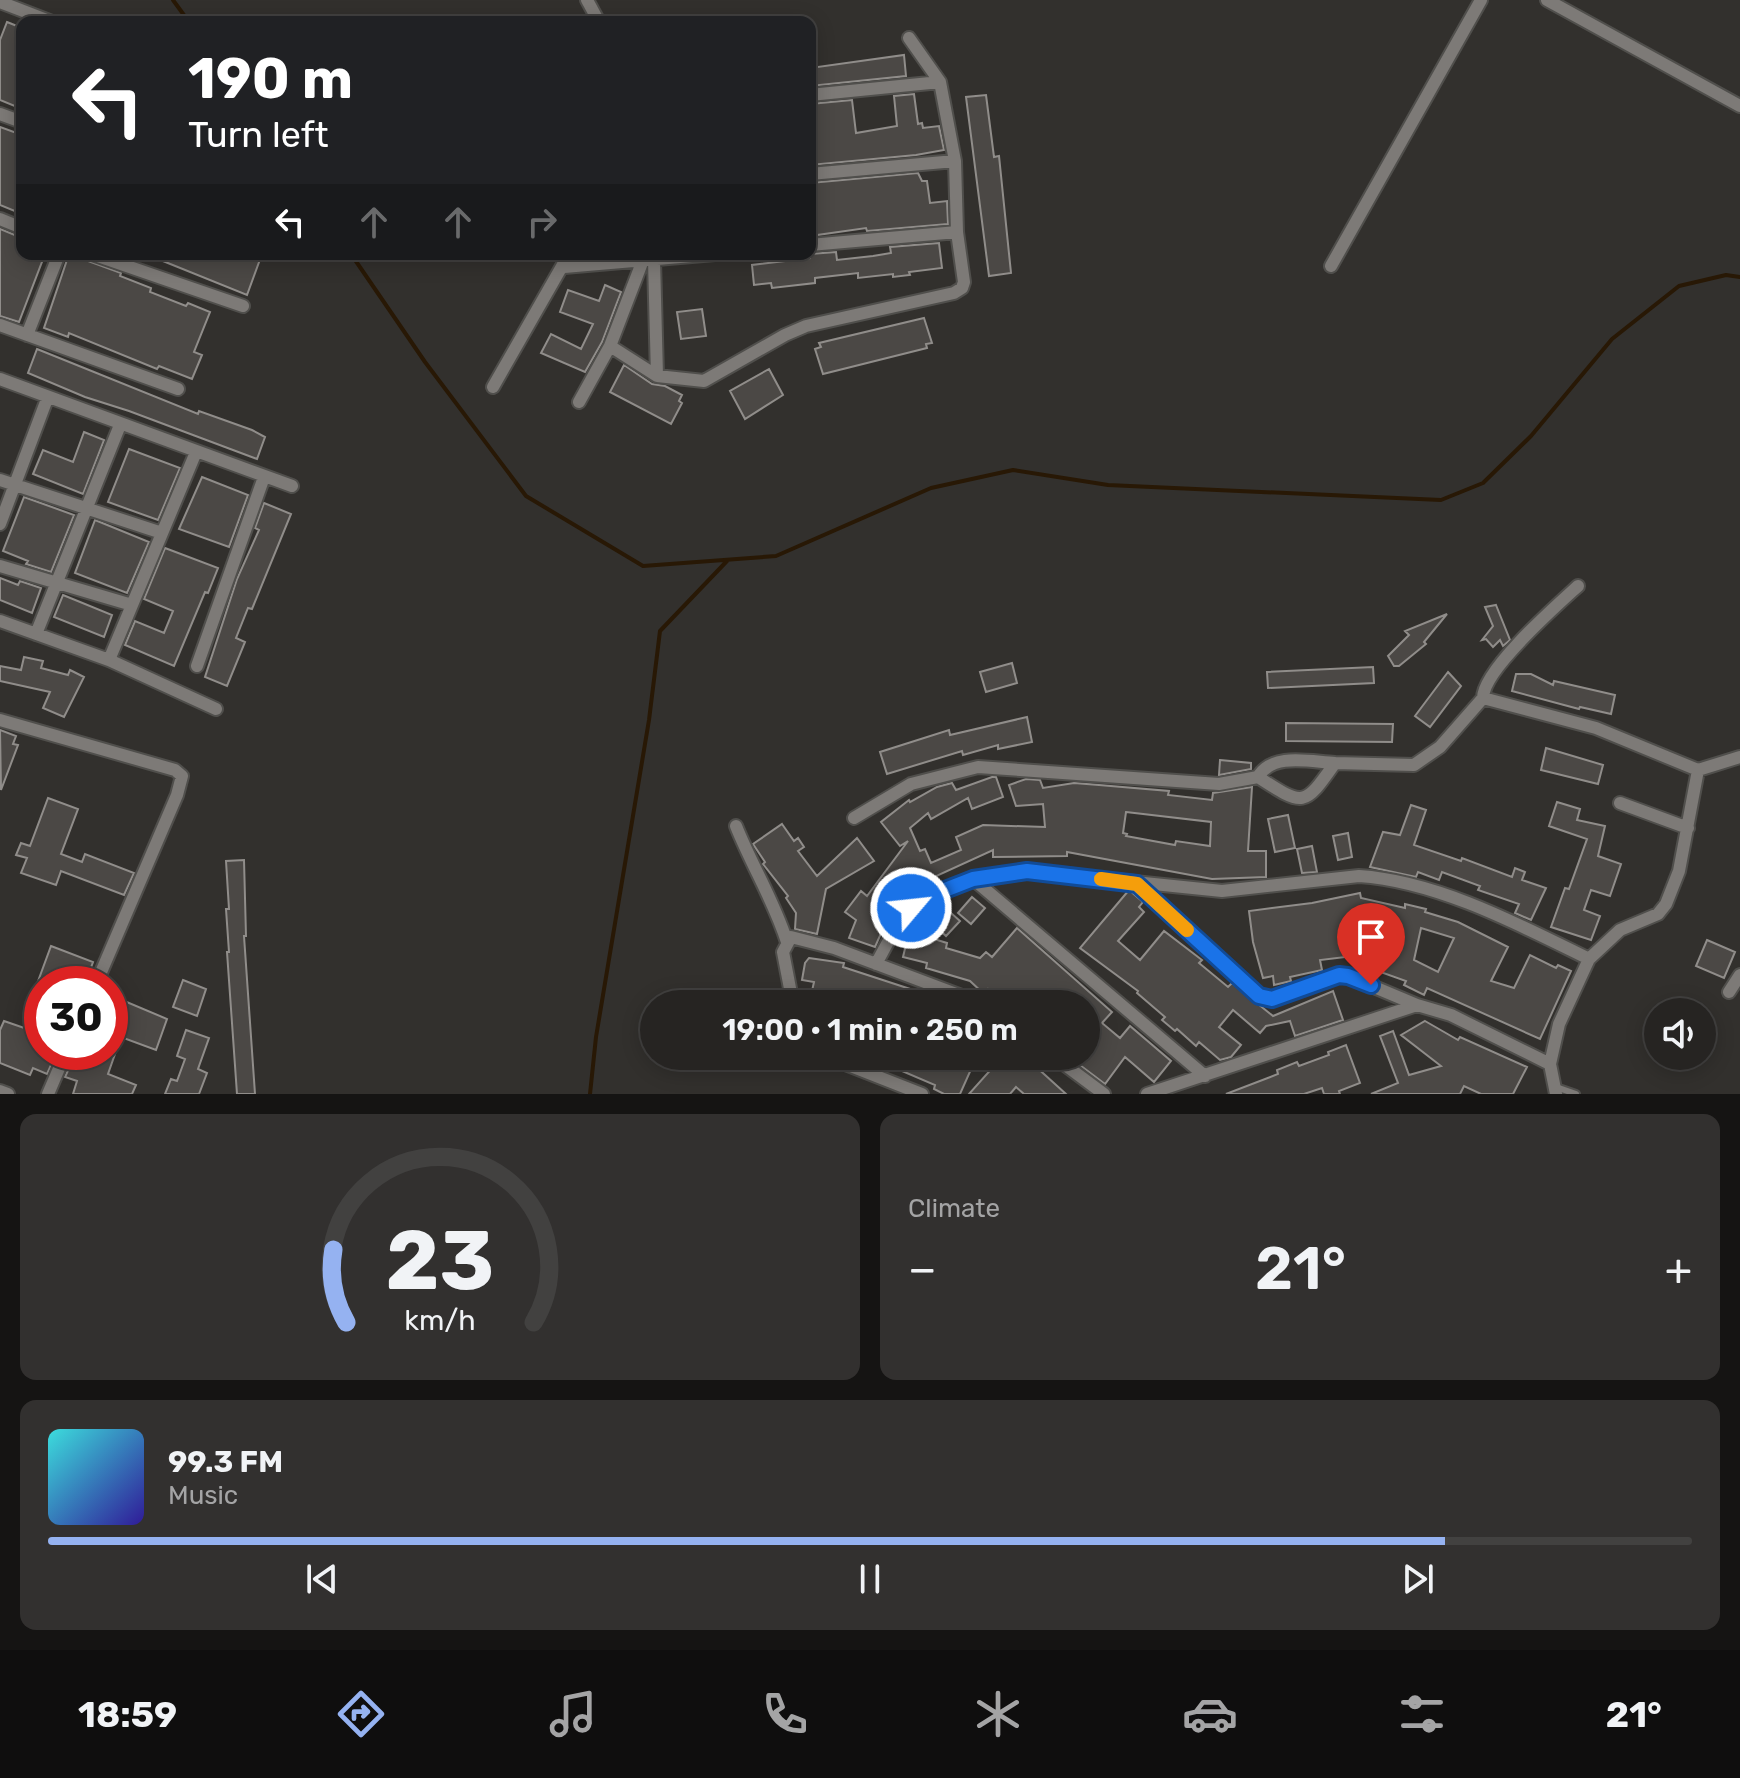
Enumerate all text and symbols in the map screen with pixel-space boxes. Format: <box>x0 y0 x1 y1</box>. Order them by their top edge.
text: 190 m <box>188 46 353 112</box>
icon: left <box>56 48 160 152</box>
text: Turn left <box>188 113 329 156</box>
icon: left <box>268 200 312 244</box>
icon: ahead <box>352 200 396 244</box>
icon: ahead <box>436 200 480 244</box>
icon: right <box>520 200 564 244</box>
position arrow <box>869 866 953 950</box>
pin <box>1337 903 1405 985</box>
icon: arrive <box>1349 915 1393 959</box>
speed limit sign: 30 <box>24 966 128 1070</box>
map controls <box>1644 998 1716 1070</box>
button: sound <box>1644 998 1716 1070</box>
text: 19:00 · 1 min · 250 m <box>722 1012 1018 1048</box>
text: Climate <box>908 1193 1000 1224</box>
text: 23 <box>386 1211 494 1310</box>
text: 21° <box>1255 1233 1346 1304</box>
text: − <box>908 1243 937 1295</box>
text: + <box>1665 1243 1692 1295</box>
text: km/h <box>404 1303 476 1337</box>
text: 99.3 FM <box>168 1444 283 1480</box>
text: Music <box>168 1480 238 1511</box>
icon: previous <box>300 1557 344 1601</box>
icon: pause <box>848 1557 892 1601</box>
icon: next <box>1396 1557 1440 1601</box>
icon: directions <box>333 1686 389 1742</box>
icon: music <box>545 1686 601 1742</box>
icon: phone <box>757 1686 813 1742</box>
icon: climate <box>970 1686 1026 1742</box>
icon: car <box>1182 1686 1238 1742</box>
icon: filters <box>1394 1686 1450 1742</box>
text: 18:59 <box>78 1693 177 1736</box>
text: 21° <box>1606 1693 1662 1736</box>

